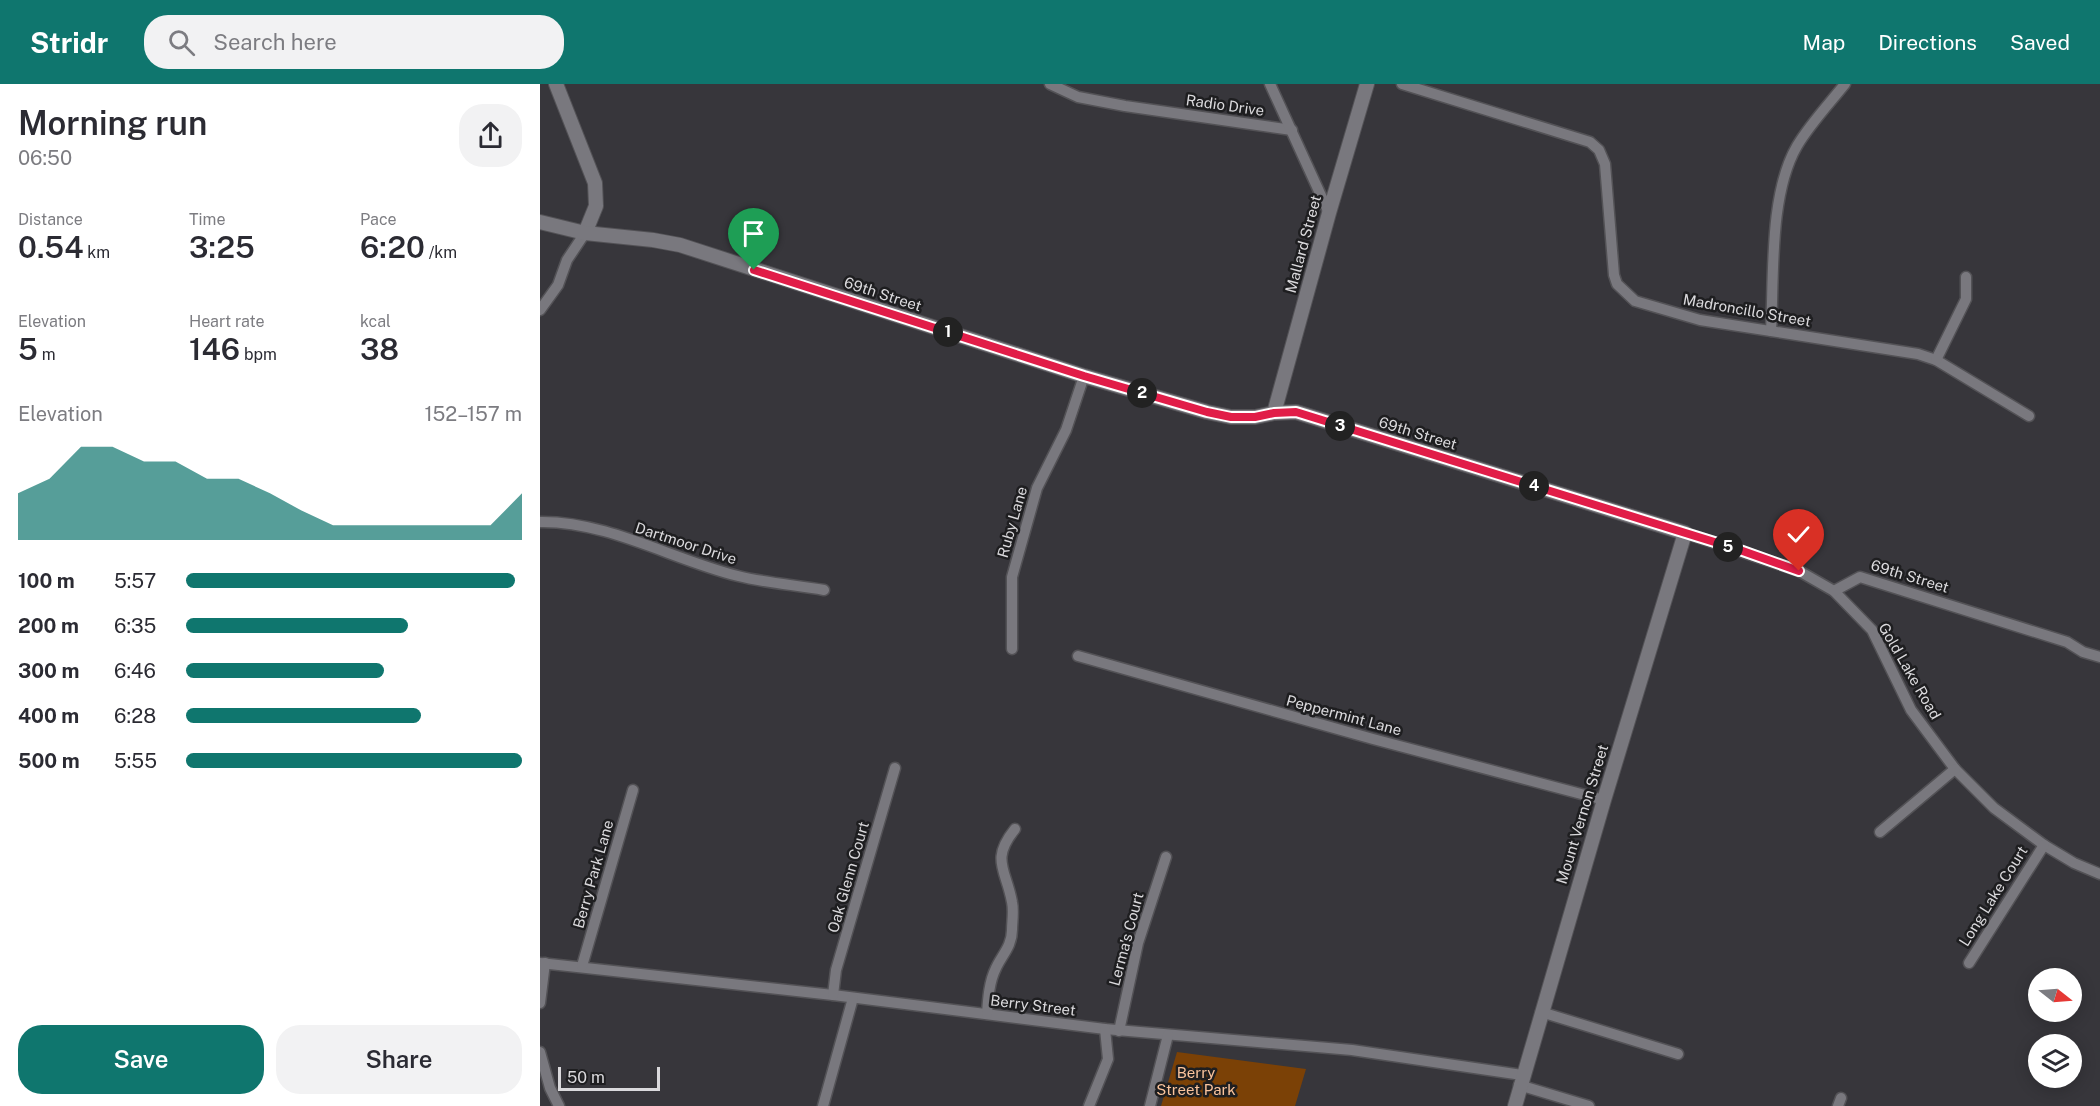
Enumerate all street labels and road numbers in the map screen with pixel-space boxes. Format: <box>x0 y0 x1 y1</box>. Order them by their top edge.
street label: Radio Drive <box>1185 91 1265 119</box>
street label: Mallard Street <box>1282 193 1324 295</box>
street label: 69th Street <box>842 273 924 315</box>
street label: Madroncillo Street <box>1682 290 1812 330</box>
street label: 69th Street <box>1377 413 1459 453</box>
street label: Ruby Lane <box>994 484 1030 560</box>
street label: Dartmoor Drive <box>633 519 739 567</box>
street label: 69th Street <box>1869 556 1951 596</box>
street label: Gold Lake Road <box>1875 620 1945 722</box>
street label: Peppermint Lane <box>1285 691 1403 739</box>
street label: Mount Vernon Street <box>1553 742 1611 886</box>
street label: Berry Park Lane <box>569 818 617 930</box>
street label: Oak Glenn Court <box>824 819 872 935</box>
street label: Long Lake Court <box>1955 843 2031 949</box>
street label: Lerma's Court <box>1105 890 1147 988</box>
street label: Berry Street <box>989 991 1077 1019</box>

